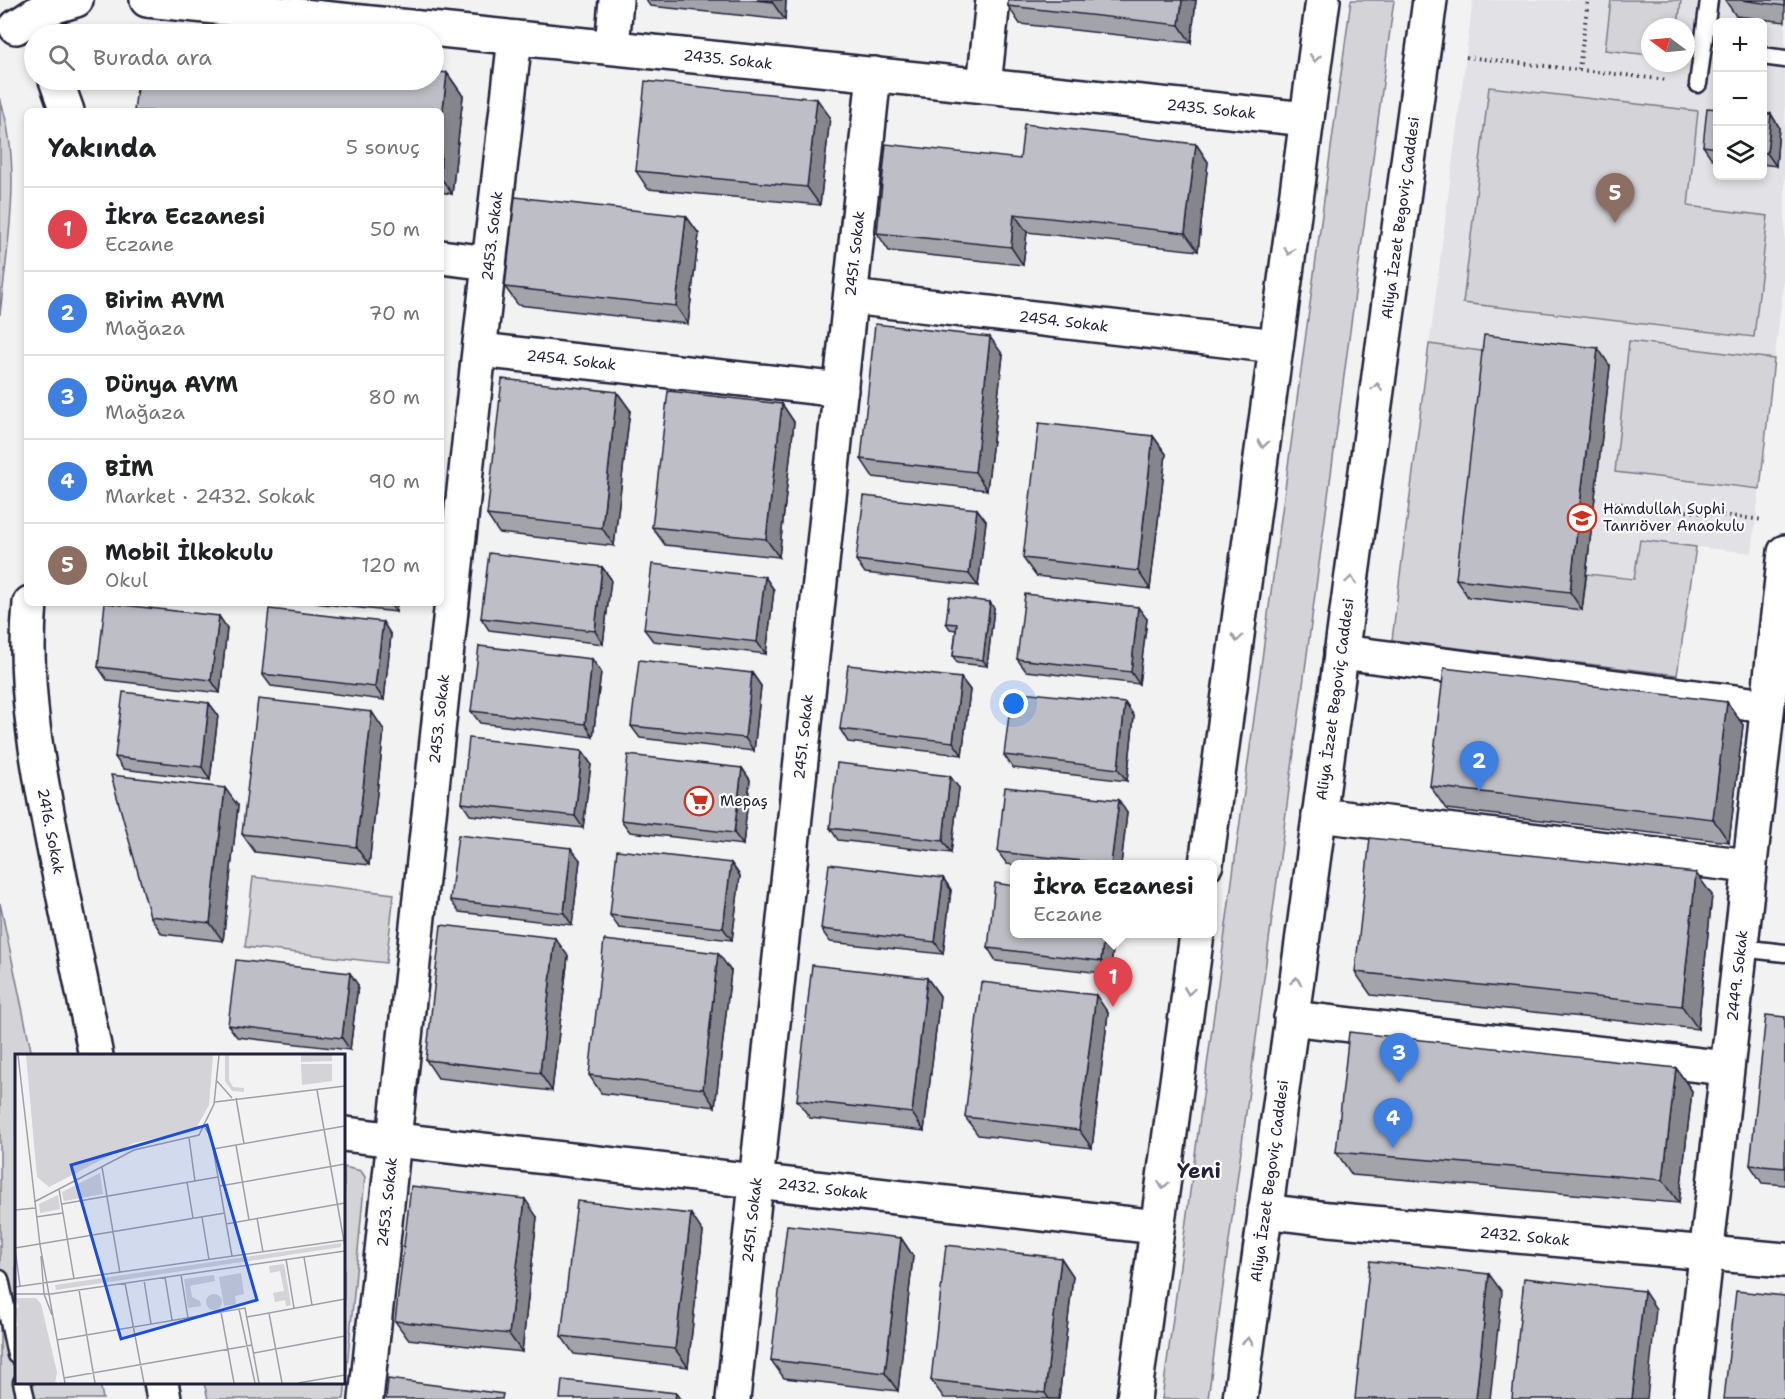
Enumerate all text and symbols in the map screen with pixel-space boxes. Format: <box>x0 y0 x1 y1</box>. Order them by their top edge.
north arrow <box>1641 18 1695 72</box>
map controls <box>1713 18 1767 180</box>
button: + <box>1713 18 1767 72</box>
search box <box>24 24 444 90</box>
icon: search <box>45 41 78 74</box>
text: Burada ara <box>93 43 212 72</box>
street label: 2435. Sokak <box>682 45 774 74</box>
one-way arrow <box>1309 53 1322 63</box>
button: − <box>1713 72 1767 126</box>
street label: 2435. Sokak <box>1166 95 1257 124</box>
street label: Aliya İzzet Begoviç Caddesi <box>1377 116 1424 320</box>
button: layers <box>1713 126 1767 180</box>
text: Yakında <box>48 130 156 165</box>
text: 5 sonuç <box>346 134 420 160</box>
pin: 5 <box>1596 174 1634 223</box>
street label: 2453. Sokak <box>477 190 507 282</box>
text: İkra Eczanesi <box>105 202 265 231</box>
street label: 2451. Sokak <box>840 210 869 297</box>
text: 1 <box>63 216 72 242</box>
text: 50 m <box>370 216 420 242</box>
text: Eczane <box>105 231 174 257</box>
one-way arrow <box>1283 247 1296 256</box>
text: Birim AVM <box>105 286 225 315</box>
text: 2 <box>61 300 75 326</box>
text: 70 m <box>368 300 420 326</box>
street label: 2454. Sokak <box>1018 306 1109 337</box>
text: Mağaza <box>105 315 185 341</box>
street label: 2454. Sokak <box>526 345 617 375</box>
text: Dünya AVM <box>105 370 238 399</box>
one-way arrow <box>1371 382 1383 391</box>
text: 3 <box>61 384 75 410</box>
text: 80 m <box>368 384 420 410</box>
text: Mağaza <box>105 399 185 425</box>
one-way arrow <box>1257 440 1269 449</box>
text: BİM <box>105 454 154 483</box>
text: 4 <box>61 468 75 494</box>
text: 90 m <box>368 468 420 494</box>
text: Market · 2432. Sokak <box>105 483 316 509</box>
place label: Hamdullah Suphi Tanrıöver Anaokulu <box>1603 499 1745 536</box>
school or university icon: Hamdullah Suphi Tanrıöver Anaokulu <box>1566 502 1598 534</box>
text: Mobil İlkokulu <box>105 538 274 567</box>
text: 5 <box>61 552 74 578</box>
text: 120 m <box>361 552 420 578</box>
text: Okul <box>105 567 148 593</box>
one-way arrow <box>1345 575 1357 585</box>
street label: Aliya İzzet Begoviç Caddesi <box>1311 597 1359 802</box>
one-way arrow <box>1231 633 1243 642</box>
street label: 2453. Sokak <box>425 673 454 765</box>
your location <box>999 689 1028 718</box>
street label: 2451. Sokak <box>789 693 818 780</box>
pin: 2 <box>1460 742 1498 791</box>
supermarket icon: Mepaş <box>683 785 715 817</box>
street label: 2416. Sokak <box>33 787 69 876</box>
place label: Mepaş <box>720 791 768 811</box>
popup <box>1010 860 1217 938</box>
text: İkra Eczanesi <box>1033 872 1194 901</box>
text: Eczane <box>1033 901 1103 927</box>
street label: 2449. Sokak <box>1722 929 1753 1022</box>
pin: 1 <box>1094 958 1132 1007</box>
one-way arrow <box>1290 977 1302 986</box>
one-way arrow <box>1183 987 1196 996</box>
pin: 3 <box>1380 1034 1418 1083</box>
inset map <box>15 1054 345 1384</box>
street label: Aliya İzzet Begoviç Caddesi <box>1246 1079 1293 1283</box>
pin: 4 <box>1374 1098 1412 1148</box>
street label: 2453. Sokak <box>372 1156 402 1248</box>
district label: Yeni <box>1177 1157 1221 1185</box>
street label: 2432. Sokak <box>777 1174 869 1204</box>
street label: 2451. Sokak <box>738 1176 767 1264</box>
one-way arrow <box>1157 1180 1169 1189</box>
street label: 2432. Sokak <box>1479 1223 1571 1251</box>
one-way arrow <box>1241 1336 1253 1346</box>

